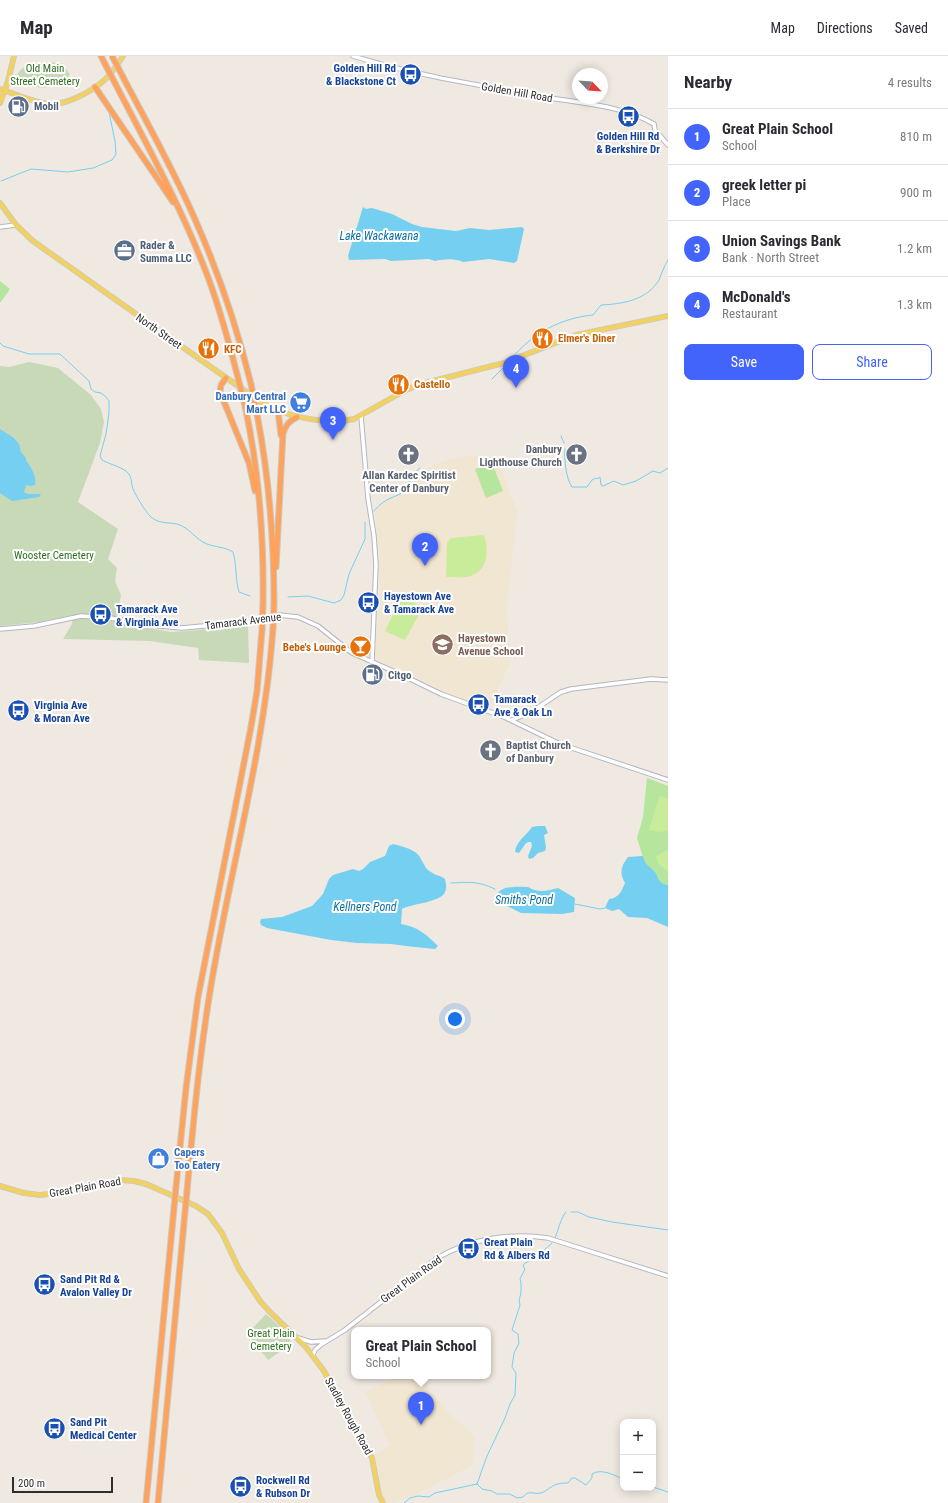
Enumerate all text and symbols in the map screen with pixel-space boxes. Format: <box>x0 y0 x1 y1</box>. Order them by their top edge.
text: Map <box>20 16 53 39</box>
text: Map <box>771 20 795 36</box>
text: Directions <box>817 20 873 36</box>
text: Saved <box>895 20 928 36</box>
bus stop icon: Golden Hill Rd & Blackstone Ct <box>398 61 424 87</box>
park label: Old Main Street Cemetery <box>10 62 80 88</box>
place label: Golden Hill Rd & Blackstone Ct <box>326 62 397 88</box>
north arrow <box>572 68 608 104</box>
text: Nearby <box>684 72 732 92</box>
text: 4 results <box>888 75 932 90</box>
street label: Golden Hill Road <box>480 80 554 105</box>
fuel station icon: Mobil <box>5 93 31 119</box>
place label: Mobil <box>34 100 59 113</box>
bus stop icon: Golden Hill Rd & Berkshire Dr <box>615 103 641 129</box>
text: Great Plain School <box>722 120 833 138</box>
text: 1 <box>694 129 700 144</box>
text: 810 m <box>900 129 932 144</box>
place label: Golden Hill Rd & Berkshire Dr <box>596 130 660 156</box>
text: School <box>722 138 757 153</box>
text: greek letter pi <box>722 176 806 194</box>
text: 2 <box>694 185 700 200</box>
text: 900 m <box>900 185 932 200</box>
text: Place <box>722 194 751 209</box>
water label: Lake Wackawana <box>339 229 419 243</box>
text: Union Savings Bank <box>722 232 841 250</box>
office icon: Rader & Summa LLC <box>111 238 137 264</box>
place label: Rader & Summa LLC <box>140 239 192 265</box>
text: 3 <box>694 241 700 256</box>
text: 1.2 km <box>897 241 932 256</box>
text: Bank · North Street <box>722 250 819 265</box>
text: McDonald's <box>722 288 790 306</box>
text: 4 <box>694 297 700 312</box>
text: 1.3 km <box>897 297 932 312</box>
text: Restaurant <box>722 306 777 321</box>
street label: North Street <box>133 311 184 352</box>
restaurant icon: Elmer's Diner <box>530 325 556 351</box>
place label: Elmer's Diner <box>558 332 616 345</box>
restaurant icon: KFC <box>196 336 222 362</box>
place label: KFC <box>224 343 242 356</box>
button: Save <box>684 344 804 380</box>
button: Share <box>812 344 932 380</box>
pin: 4 <box>503 355 529 388</box>
restaurant icon: Castello <box>386 371 412 397</box>
place label: Castello <box>414 378 451 391</box>
supermarket icon: Danbury Central Mart LLC <box>288 389 314 415</box>
place label: Danbury Central Mart LLC <box>215 390 286 416</box>
pin: 3 <box>320 407 346 440</box>
church icon: Allan Kardec Spiritist Center of Danbury <box>396 442 422 468</box>
church icon: Danbury Lighthouse Church <box>564 442 590 468</box>
place label: Danbury Lighthouse Church <box>479 443 562 469</box>
place label: Allan Kardec Spiritist Center of Danbury <box>362 469 456 495</box>
pin: 2 <box>412 533 438 566</box>
park label: Wooster Cemetery <box>14 549 94 562</box>
bus stop icon: Hayestown Ave & Tamarack Ave <box>356 589 382 615</box>
place label: Hayestown Ave & Tamarack Ave <box>384 590 454 616</box>
bus stop icon: Tamarack Ave & Virginia Ave <box>87 602 113 628</box>
place label: Tamarack Ave & Virginia Ave <box>116 603 178 629</box>
street label: Tamarack Avenue <box>204 610 282 633</box>
school or university icon: Hayestown Avenue School <box>430 631 456 657</box>
place label: Hayestown Avenue School <box>458 632 523 658</box>
bar icon: Bebe's Lounge <box>348 634 374 660</box>
place label: Bebe's Lounge <box>283 641 346 654</box>
fuel station icon: Citgo <box>359 662 385 688</box>
place label: Citgo <box>388 669 412 682</box>
bus stop icon: Tamarack Ave & Oak Ln <box>465 692 491 718</box>
place label: Tamarack Ave & Oak Ln <box>494 693 552 719</box>
bus stop icon: Virginia Ave & Moran Ave <box>6 698 32 724</box>
place label: Virginia Ave & Moran Ave <box>34 699 90 725</box>
church icon: Baptist Church of Danbury <box>478 738 504 764</box>
place label: Baptist Church of Danbury <box>506 739 571 765</box>
water label: Smiths Pond <box>495 893 553 907</box>
water label: Kellners Pond <box>333 900 397 914</box>
your location <box>445 1009 465 1029</box>
shop icon: Capers Too Eatery <box>146 1145 172 1171</box>
place label: Capers Too Eatery <box>174 1146 220 1172</box>
street label: Great Plain Road <box>48 1175 122 1200</box>
bus stop icon: Great Plain Rd & Albers Rd <box>455 1235 481 1261</box>
place label: Great Plain Rd & Albers Rd <box>484 1236 550 1262</box>
street label: Great Plain Road <box>378 1253 444 1306</box>
bus stop icon: Sand Pit Rd & Avalon Valley Dr <box>31 1272 57 1298</box>
place label: Sand Pit Rd & Avalon Valley Dr <box>60 1273 132 1299</box>
park label: Great Plain Cemetery <box>247 1327 295 1353</box>
popup <box>351 1327 491 1379</box>
text: Great Plain School <box>366 1337 476 1355</box>
text: School <box>366 1355 401 1370</box>
street label: Stadley Rough Road <box>322 1375 375 1457</box>
pin: 1 <box>408 1392 434 1425</box>
bus stop icon: Sand Pit Medical Center <box>41 1415 67 1441</box>
place label: Sand Pit Medical Center <box>70 1416 137 1442</box>
map controls <box>620 1419 656 1491</box>
button: + <box>620 1419 656 1455</box>
button: − <box>620 1455 656 1491</box>
bus stop icon: Rockwell Rd & Rubson Dr <box>227 1473 253 1499</box>
place label: Rockwell Rd & Rubson Dr <box>256 1474 310 1500</box>
scale bar <box>12 1475 113 1494</box>
text: 200 m <box>18 1477 45 1490</box>

